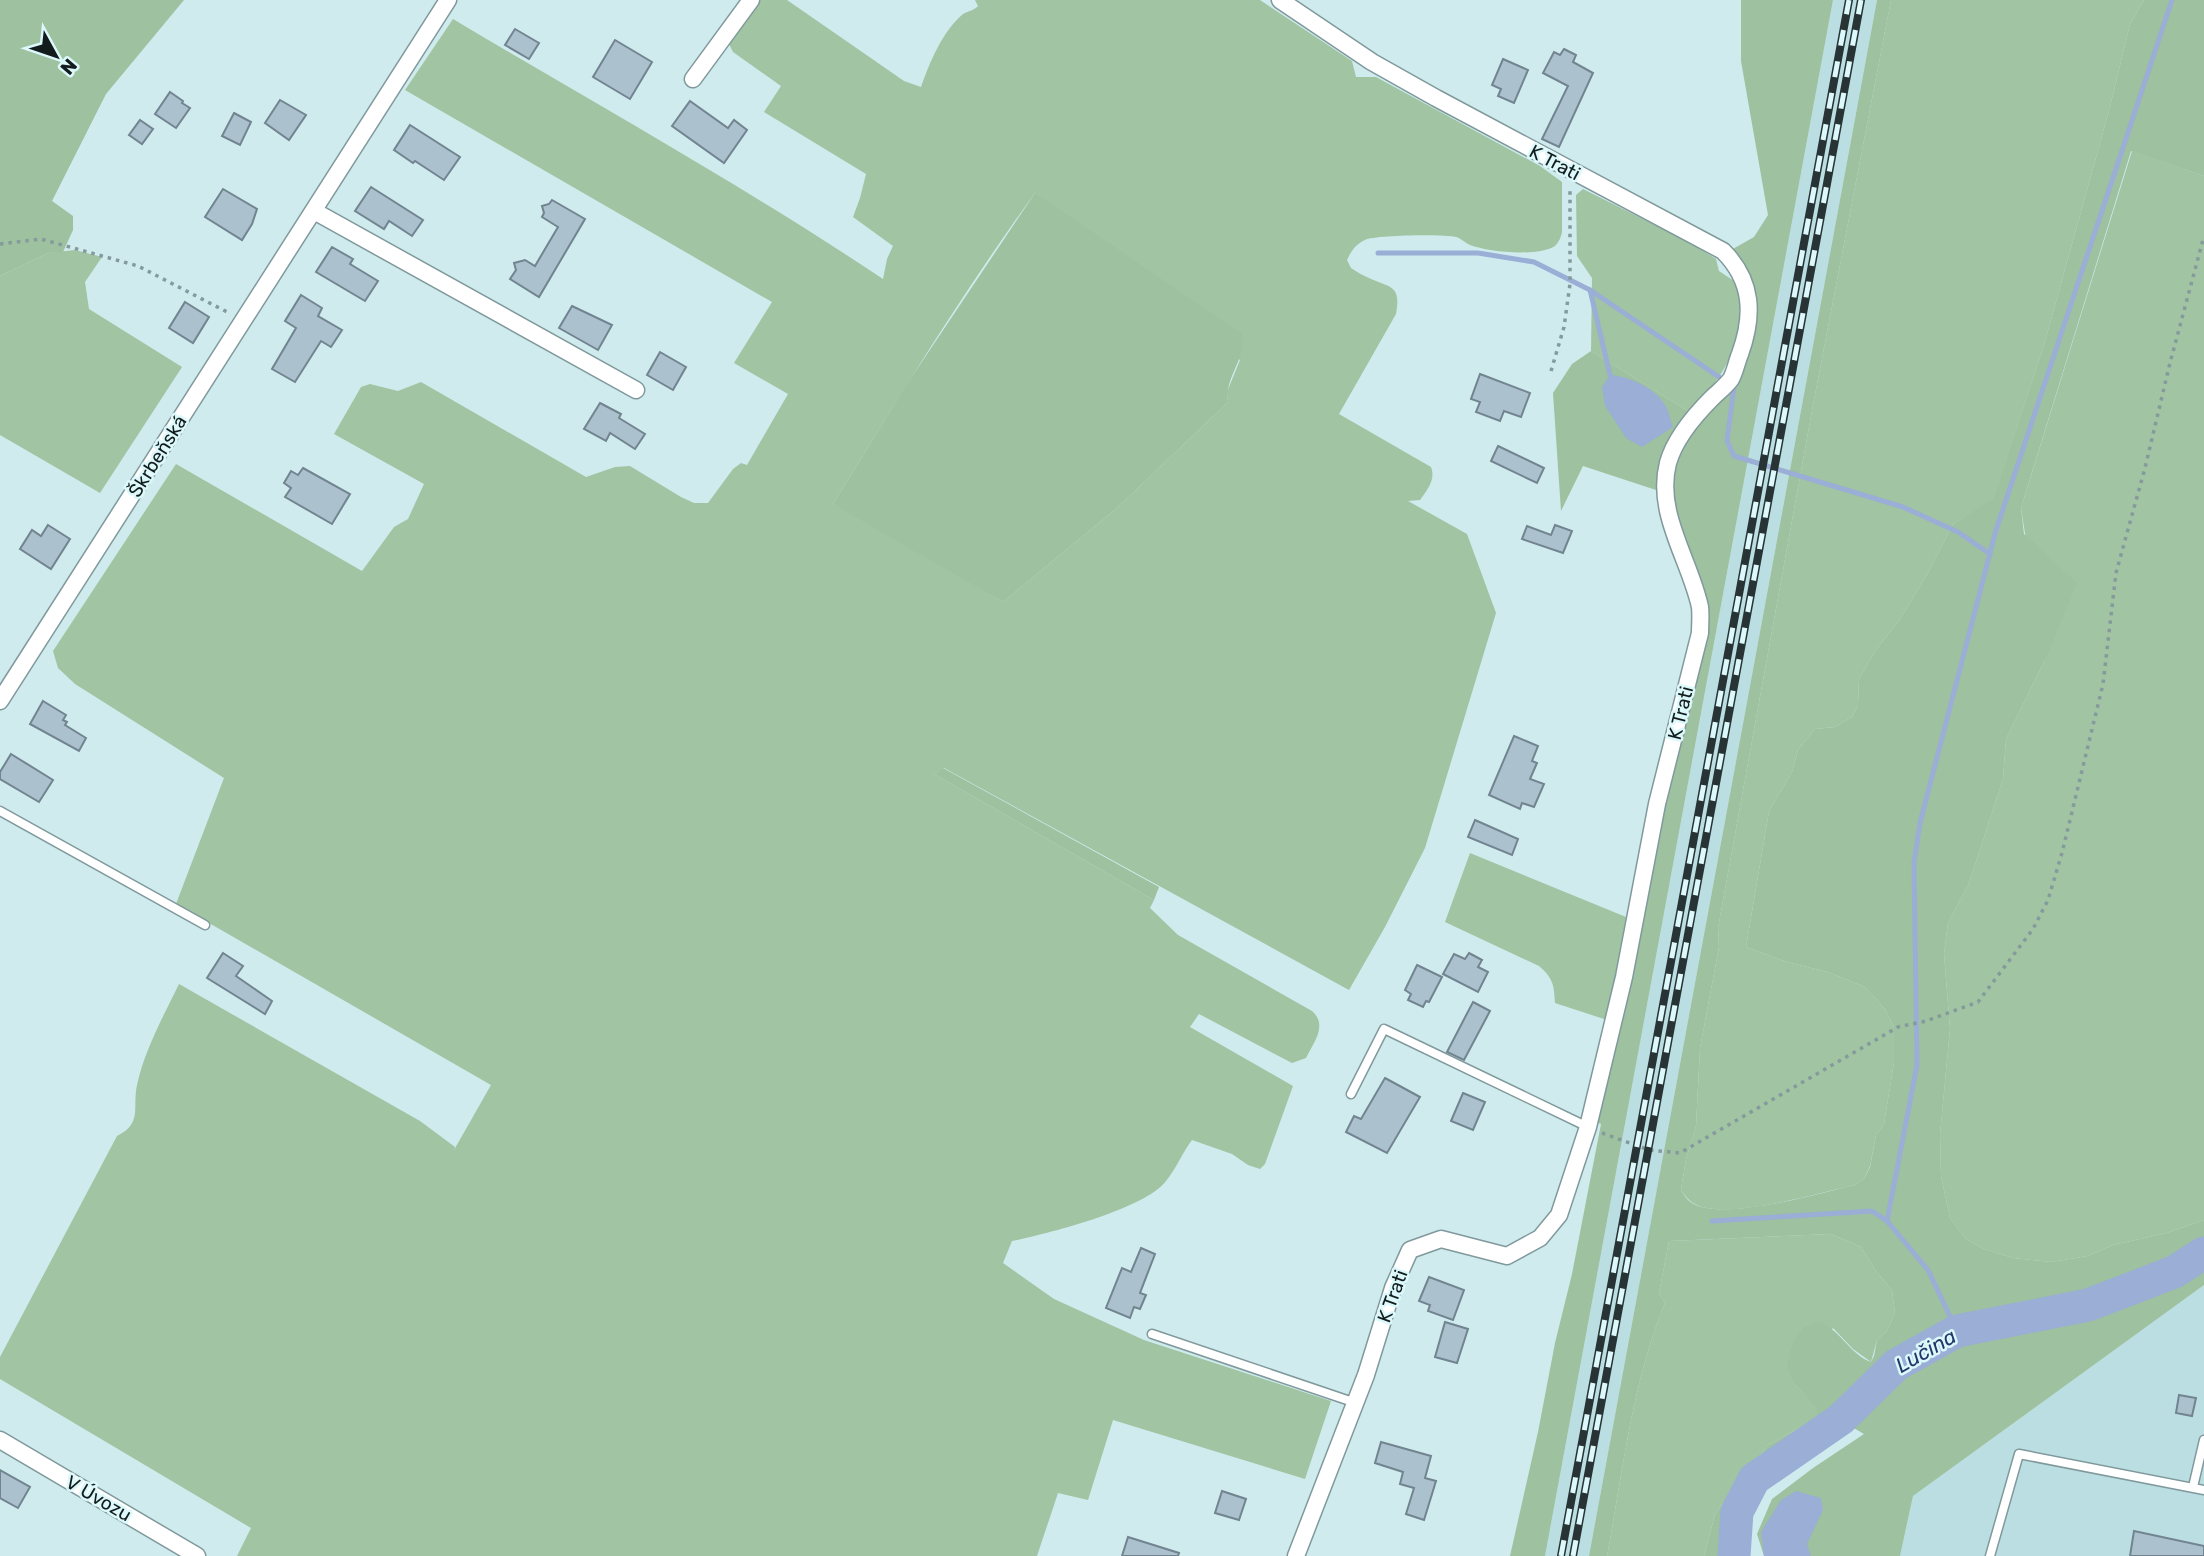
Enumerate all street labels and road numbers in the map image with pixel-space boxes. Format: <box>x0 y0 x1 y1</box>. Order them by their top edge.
street label: K Trati <box>1525 140 1584 185</box>
street label: Škrbeňská <box>123 411 192 501</box>
street label: K Trati <box>1663 684 1698 742</box>
street label: K Trati <box>1372 1267 1413 1326</box>
street label: V Úvozu <box>62 1470 136 1526</box>

